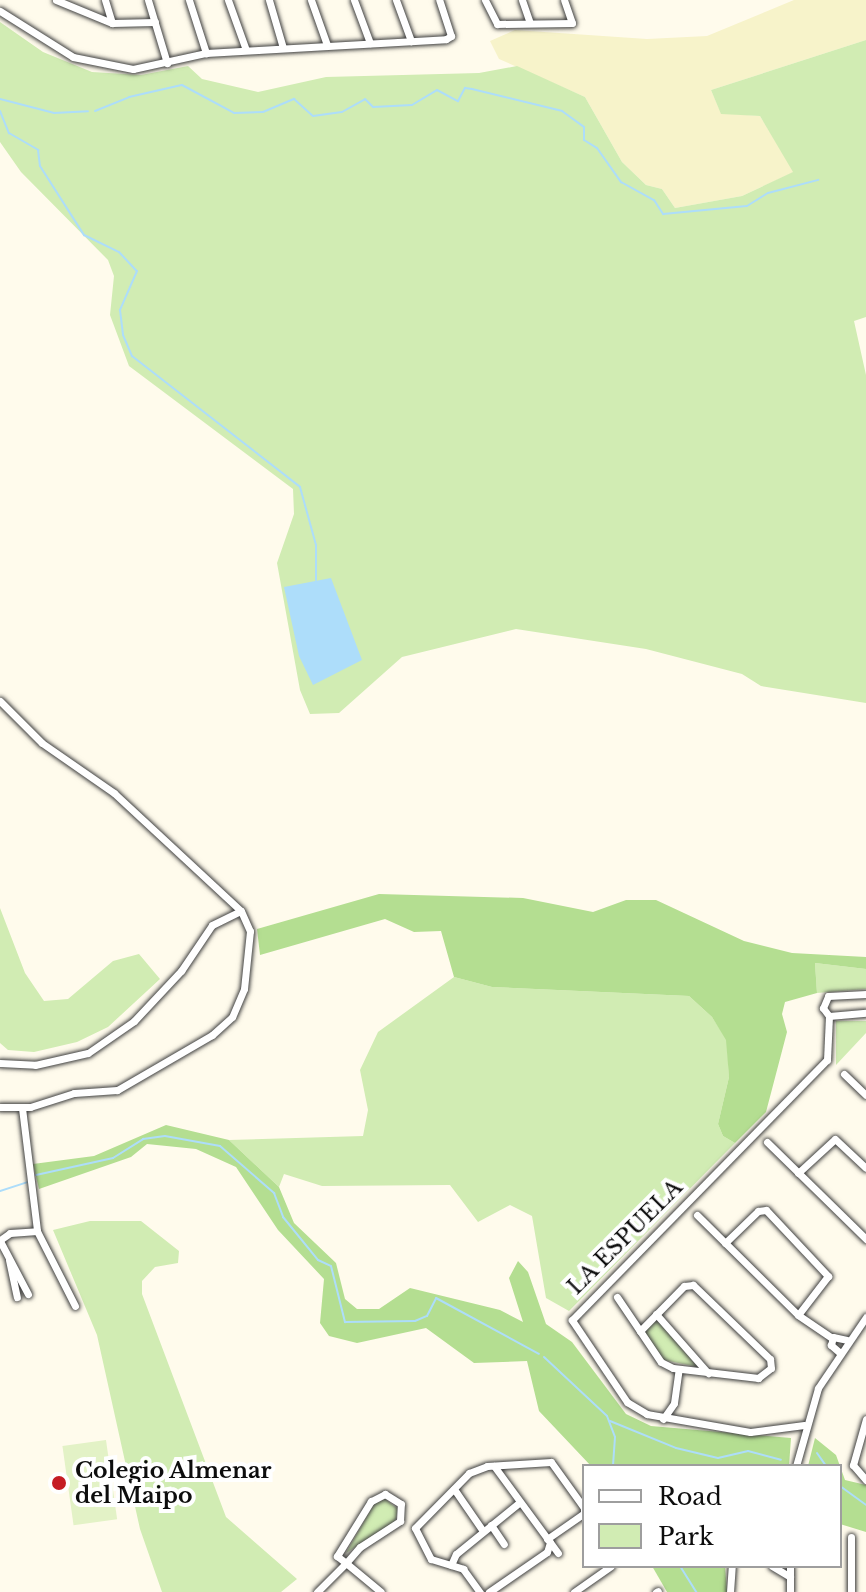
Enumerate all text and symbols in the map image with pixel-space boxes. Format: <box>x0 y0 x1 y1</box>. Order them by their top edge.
street label: LA ESPUELA <box>562 1174 688 1300</box>
place label: Colegio Almenar del Maipo <box>75 1457 272 1508</box>
legend <box>582 1464 842 1568</box>
marker: Colegio Almenar del Maipo <box>50 1474 68 1492</box>
text: Road <box>658 1482 722 1511</box>
text: Park <box>658 1522 714 1551</box>

